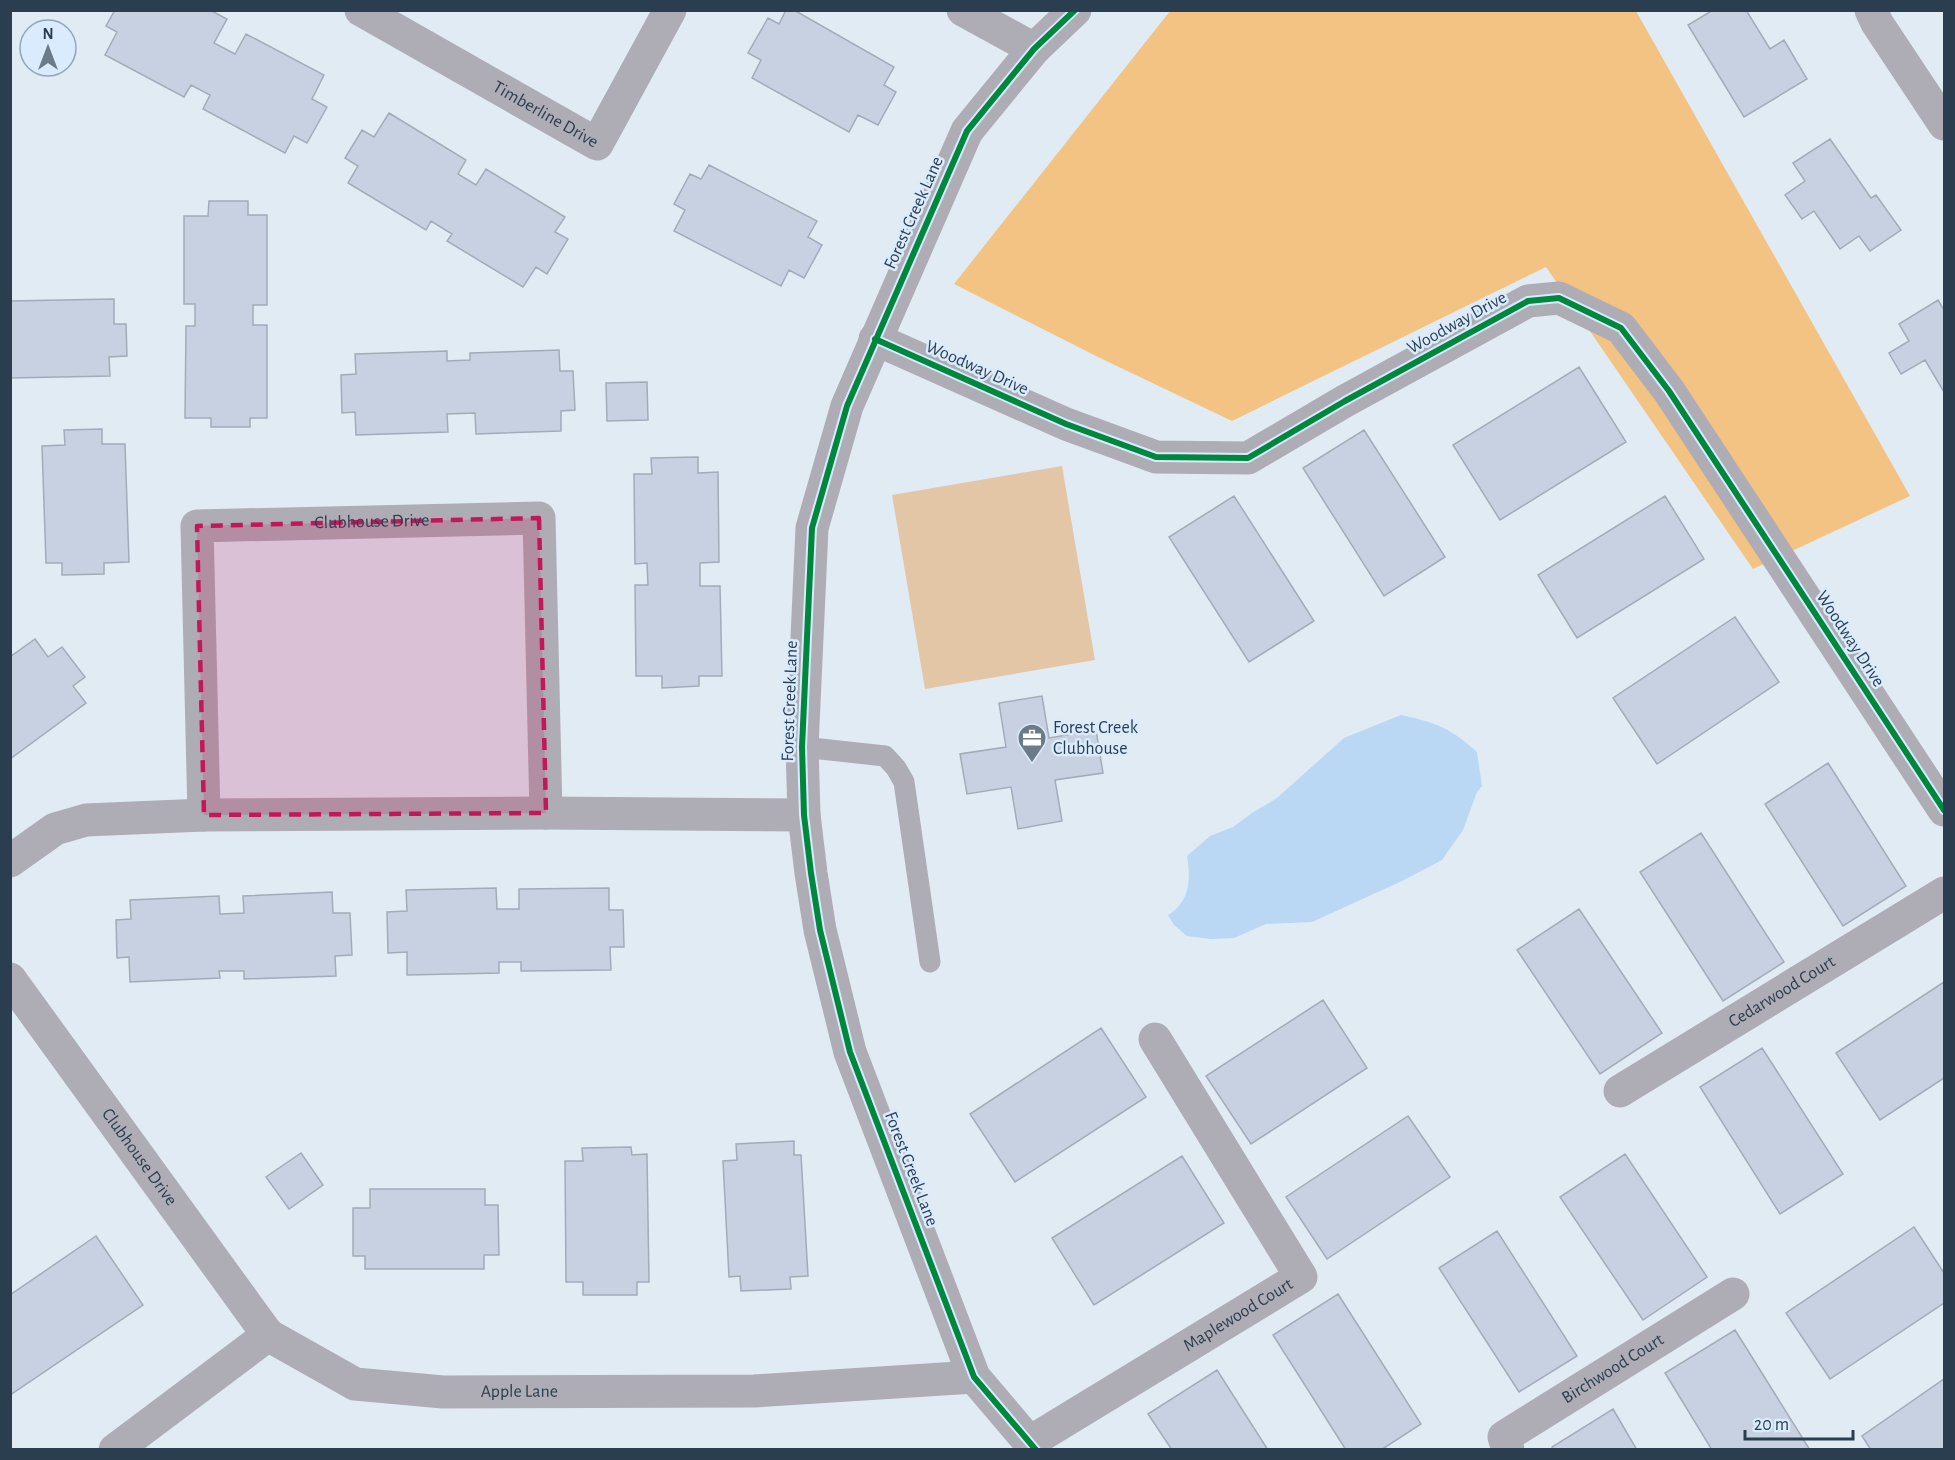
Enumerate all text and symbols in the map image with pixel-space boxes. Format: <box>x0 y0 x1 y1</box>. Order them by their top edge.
north arrow <box>18 18 78 78</box>
text: N <box>42 26 54 42</box>
street label: Timberline Drive <box>490 78 601 152</box>
street label: Forest Creek Lane <box>881 154 947 272</box>
street label: Woodway Drive <box>1404 288 1510 358</box>
street label: Woodway Drive <box>923 337 1031 399</box>
street label: Clubhouse Drive <box>314 512 430 532</box>
street label: Woodway Drive <box>1812 588 1888 690</box>
street label: Forest Creek Lane <box>779 640 801 762</box>
place label: Forest Creek Clubhouse <box>1053 719 1139 758</box>
office icon: Forest Creek Clubhouse <box>1016 722 1048 764</box>
street label: Cedarwood Court <box>1726 953 1839 1031</box>
street label: Clubhouse Drive <box>98 1105 180 1209</box>
street label: Forest Creek Lane <box>881 1109 941 1229</box>
street label: Maplewood Court <box>1181 1275 1297 1355</box>
street label: Birchwood Court <box>1559 1330 1667 1407</box>
street label: Apple Lane <box>481 1383 558 1401</box>
scale bar <box>1745 1403 1853 1441</box>
text: 20 m <box>1754 1416 1789 1434</box>

